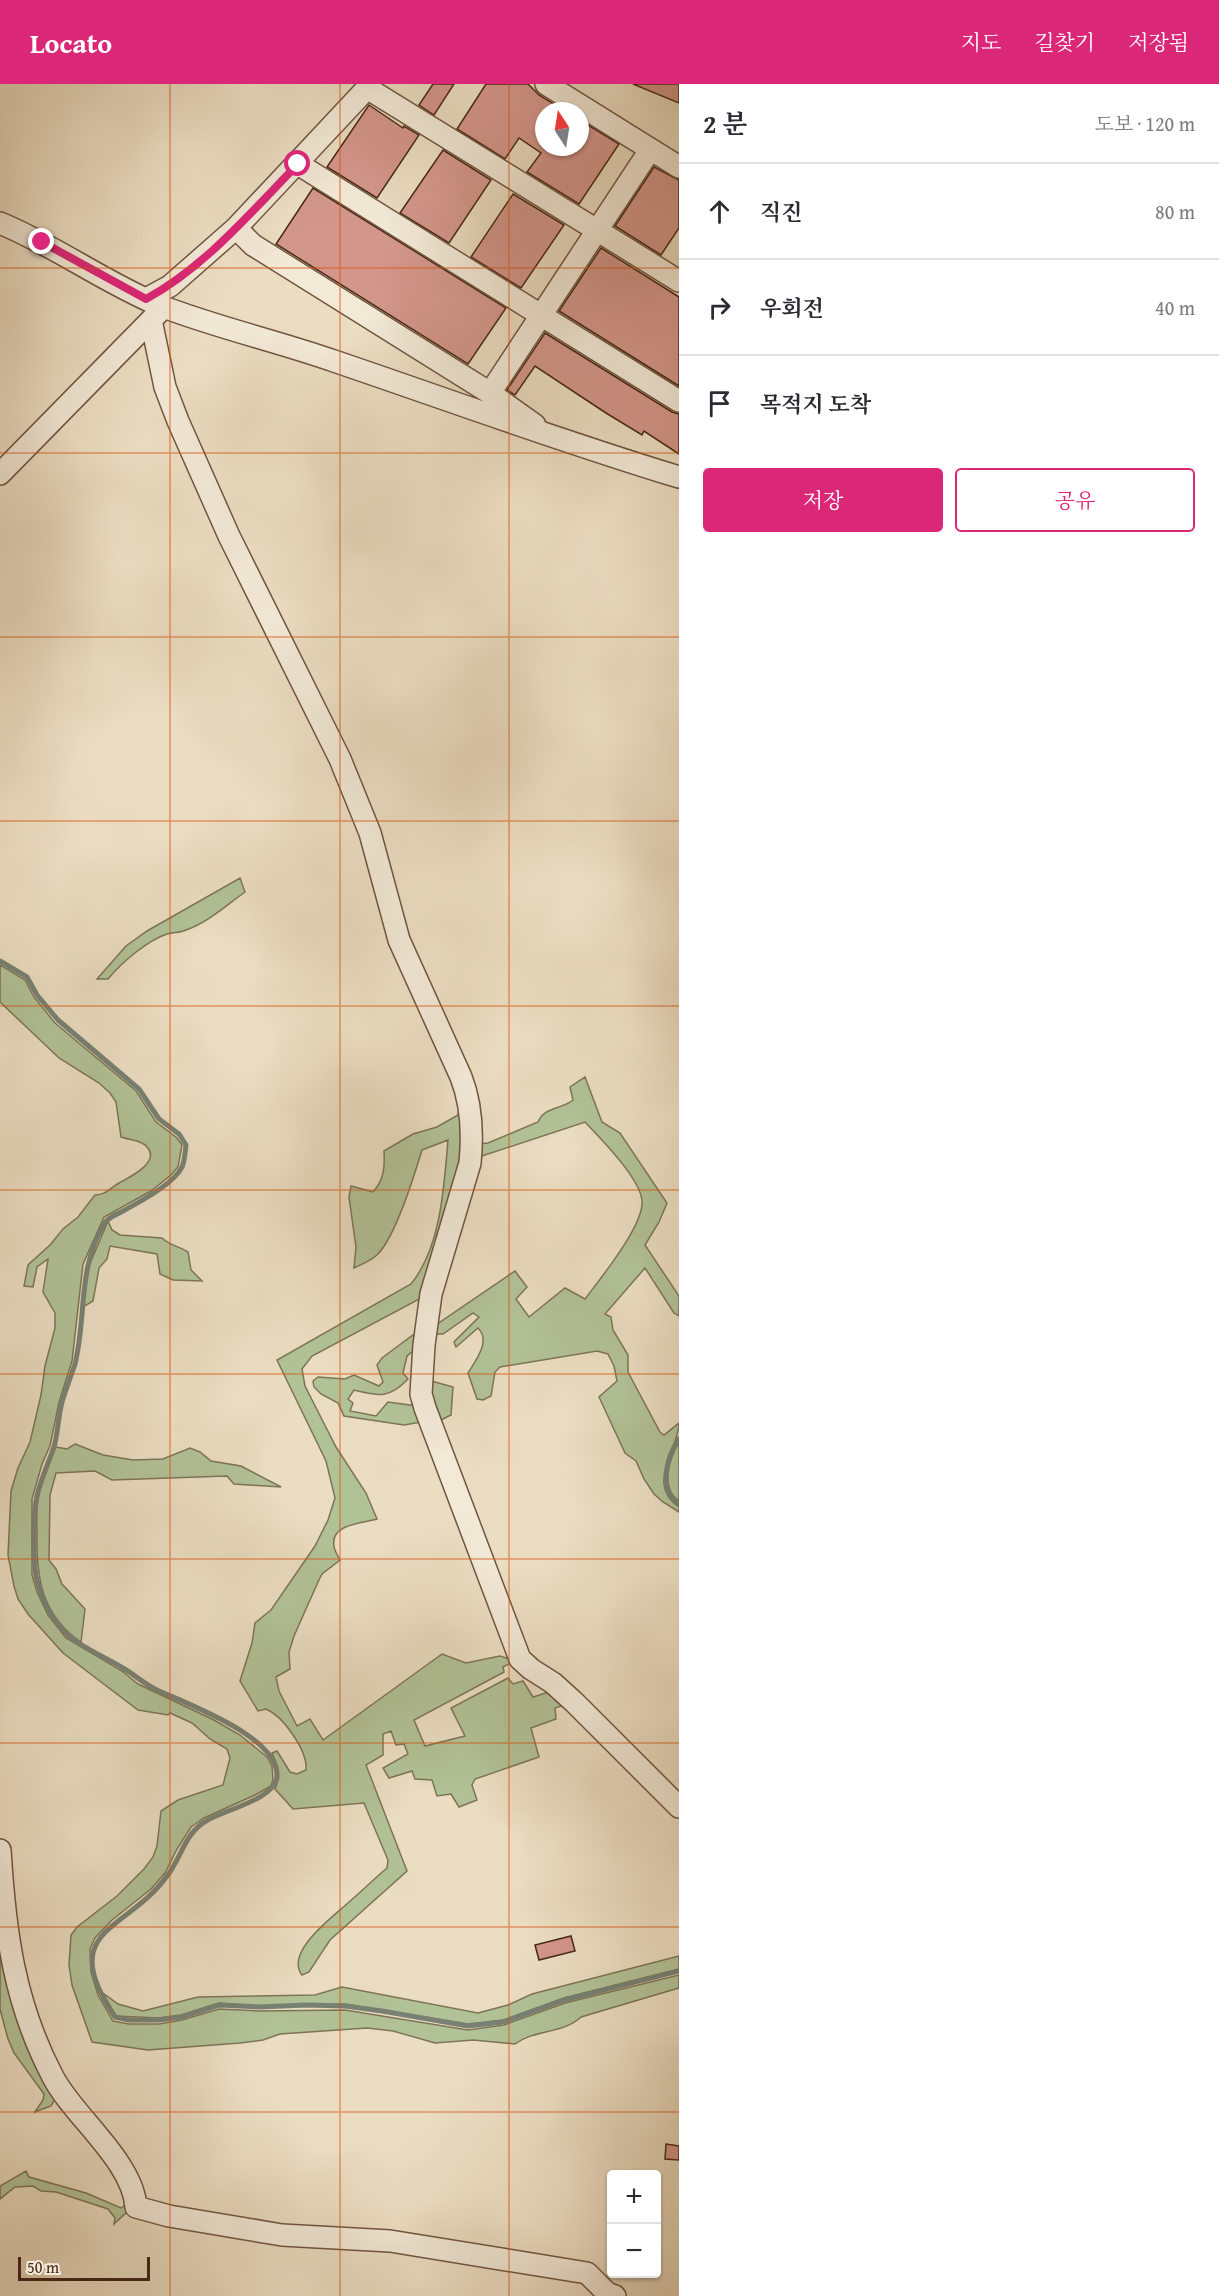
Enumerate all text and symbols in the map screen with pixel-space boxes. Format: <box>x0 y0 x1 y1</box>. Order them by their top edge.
text: Locato <box>30 22 112 63</box>
text: 지도 <box>961 27 1001 58</box>
text: 길찾기 <box>1034 27 1095 58</box>
text: 저장됨 <box>1128 27 1189 58</box>
north arrow <box>535 102 589 156</box>
text: 2 분 <box>703 104 747 143</box>
text: 도보 · 120 m <box>1095 109 1195 138</box>
route start <box>284 150 310 176</box>
icon: ahead <box>703 195 736 228</box>
text: 직진 <box>760 196 803 228</box>
text: 80 m <box>1155 197 1195 226</box>
route end <box>28 228 54 254</box>
icon: right <box>703 291 736 324</box>
text: 우회전 <box>760 292 824 324</box>
text: 40 m <box>1155 293 1195 322</box>
icon: arrive <box>703 387 736 420</box>
text: 목적지 도착 <box>760 388 871 420</box>
button: 저장 <box>703 468 943 532</box>
button: 공유 <box>955 468 1195 532</box>
map controls <box>607 2170 661 2278</box>
button: + <box>607 2170 661 2224</box>
button: − <box>607 2224 661 2278</box>
scale bar <box>18 2254 150 2282</box>
text: 50 m <box>27 2255 59 2279</box>

